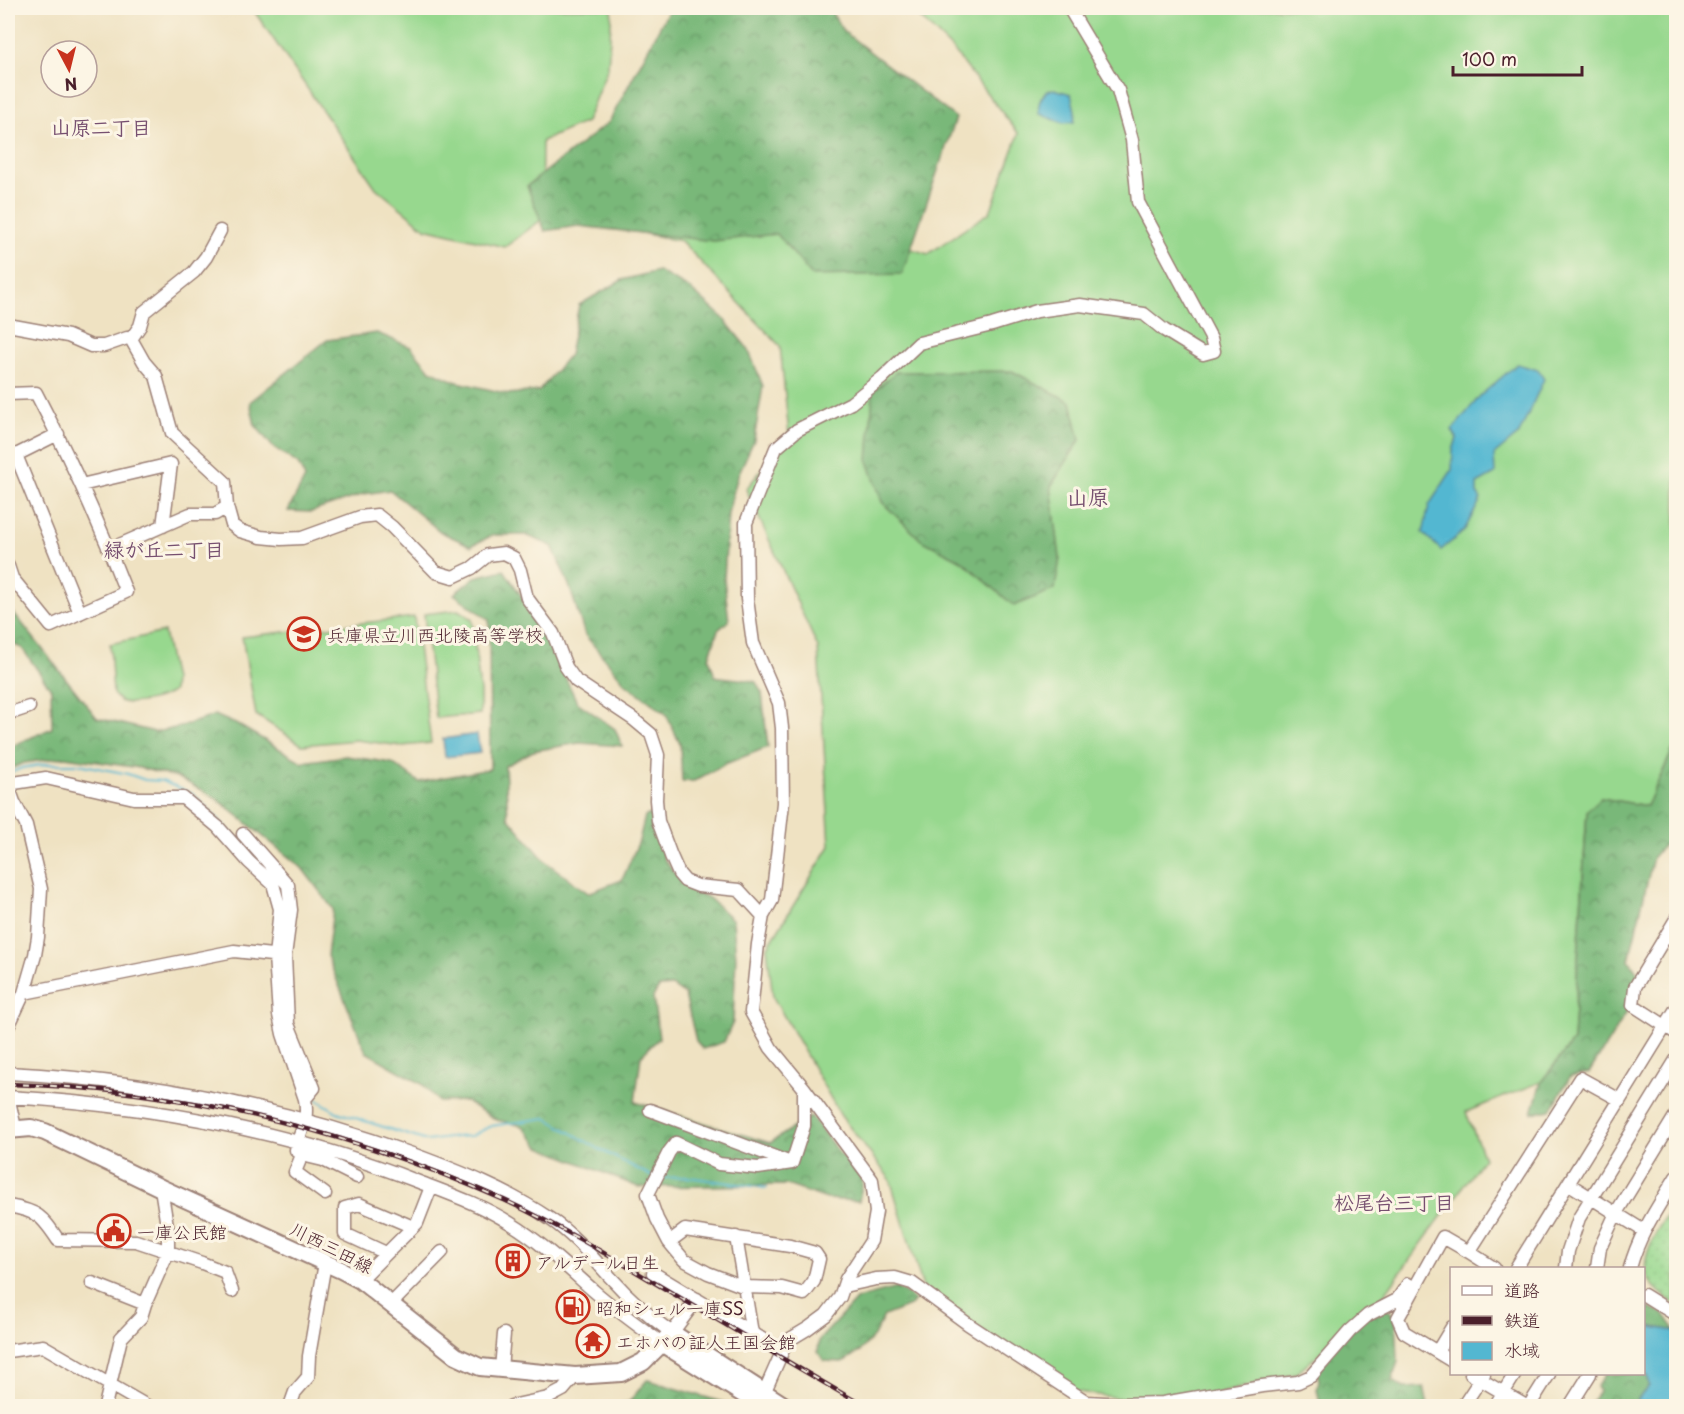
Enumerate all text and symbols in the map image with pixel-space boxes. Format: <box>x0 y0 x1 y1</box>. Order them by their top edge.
north arrow <box>39 39 99 99</box>
scale bar <box>1453 39 1582 77</box>
text: 100 m <box>1462 45 1517 72</box>
text: N <box>63 72 79 98</box>
district label: 山原二丁目 <box>51 112 151 142</box>
district label: 山原 <box>1067 480 1109 512</box>
district label: 緑が丘二丁目 <box>104 534 224 564</box>
school or university icon: 兵庫県立川西北陵高等学校 <box>286 616 322 652</box>
place label: 兵庫県立川西北陵高等学校 <box>327 621 543 648</box>
district label: 松尾台三丁目 <box>1334 1187 1454 1217</box>
public building icon: 一庫公民館 <box>96 1213 132 1249</box>
street label: 川西三田線 <box>286 1215 378 1279</box>
place label: 一庫公民館 <box>137 1218 227 1245</box>
building icon: アルデール日生 <box>495 1243 531 1279</box>
place label: アルデール日生 <box>536 1248 659 1275</box>
legend <box>1450 1267 1645 1375</box>
text: 道路 <box>1504 1276 1540 1303</box>
fuel station icon: 昭和シェル一庫SS <box>555 1289 591 1325</box>
place label: 昭和シェル一庫SS <box>596 1294 744 1321</box>
text: 鉄道 <box>1504 1306 1540 1333</box>
temple icon: エホバの証人王国会館 <box>575 1323 611 1359</box>
place label: エホバの証人王国会館 <box>616 1328 796 1355</box>
text: 水域 <box>1504 1336 1540 1363</box>

